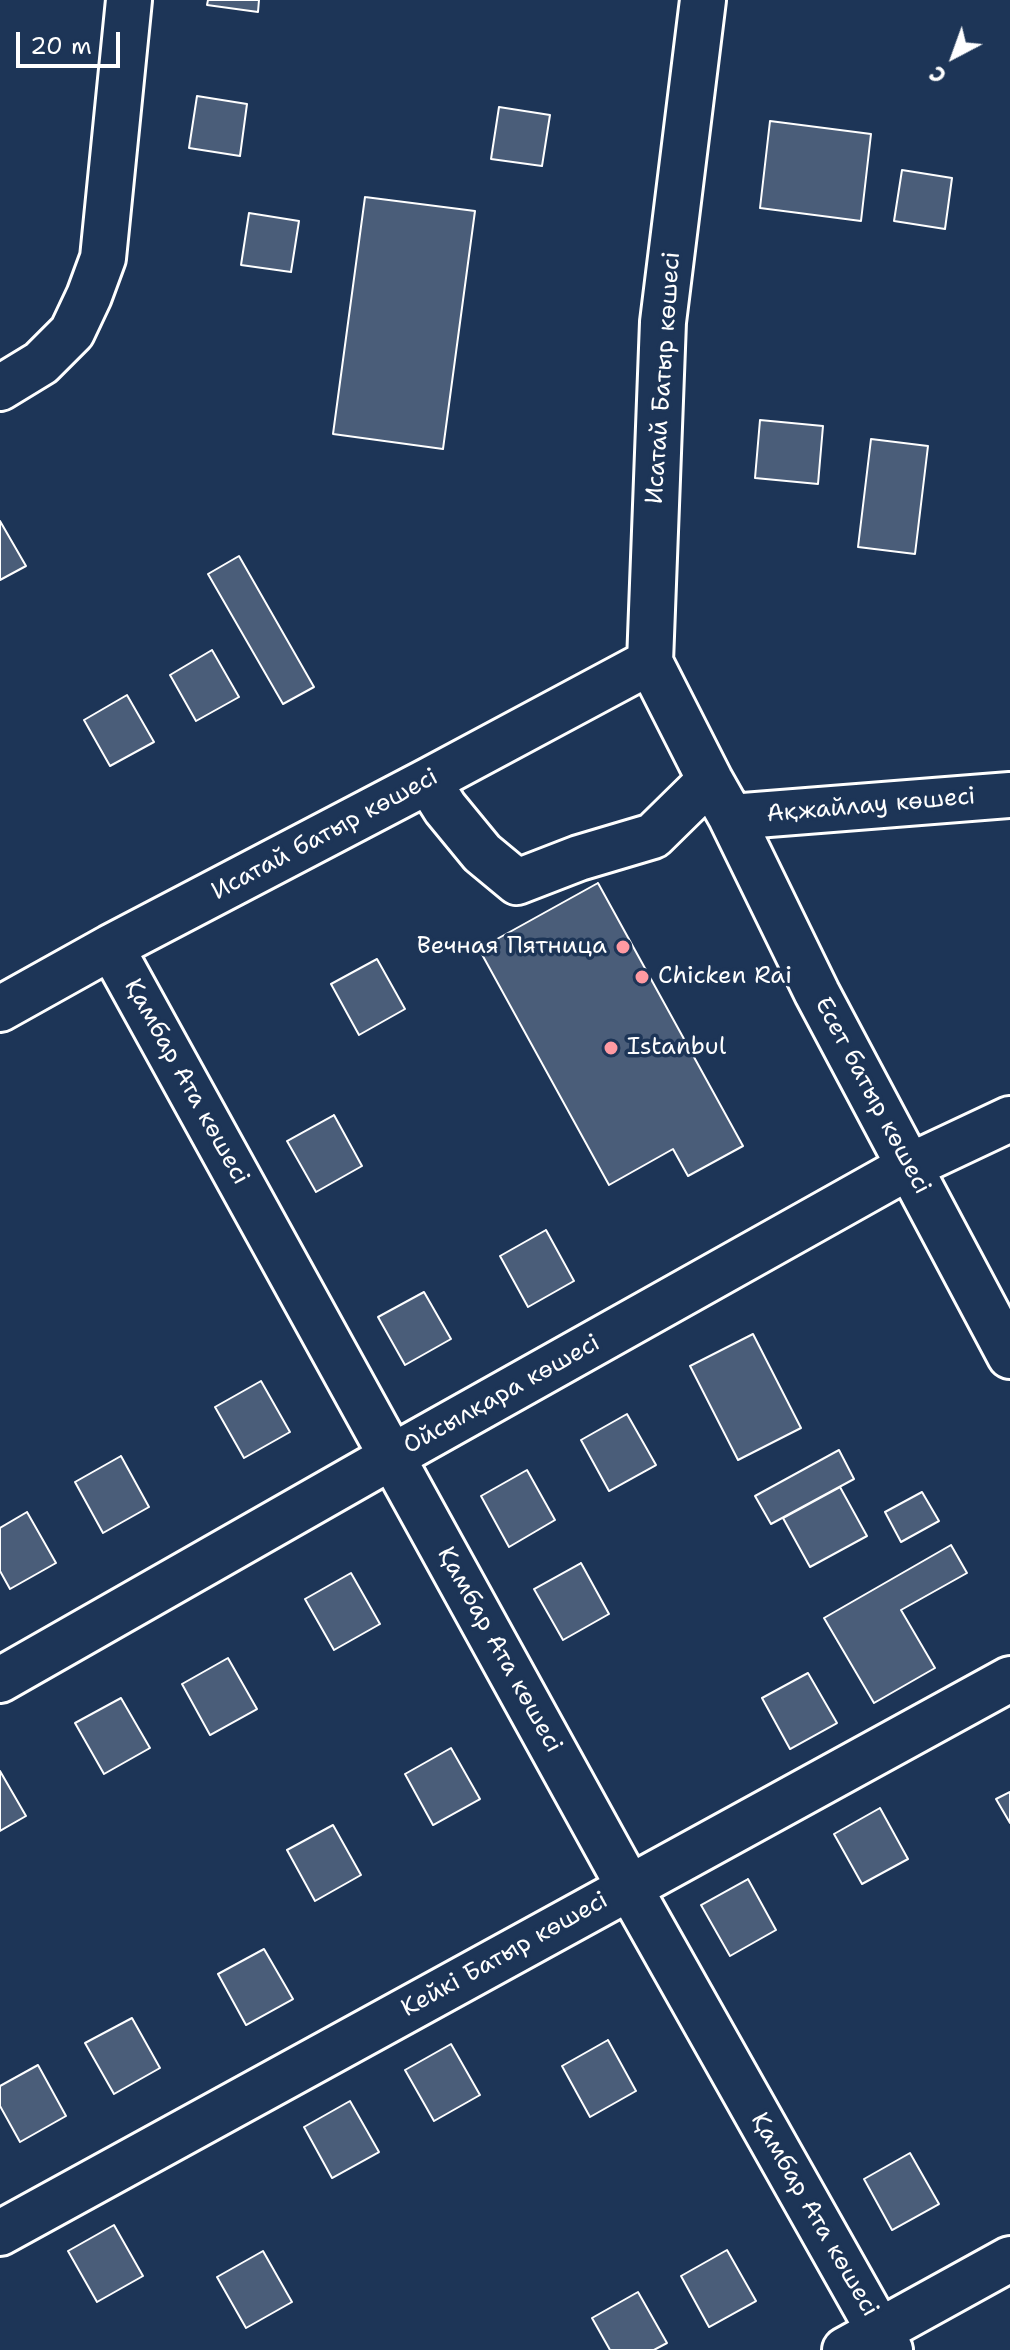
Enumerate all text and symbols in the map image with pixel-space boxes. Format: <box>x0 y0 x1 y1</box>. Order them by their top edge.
scale bar <box>20 16 124 66</box>
north arrow <box>914 16 994 96</box>
text: 20 m <box>30 30 92 62</box>
text: С <box>923 59 953 90</box>
street label: Исатай Батыр көшесі <box>641 251 687 505</box>
street label: Исатай батыр көшесі <box>207 763 443 907</box>
street label: Ақжайлау көшесі <box>765 783 977 829</box>
place label: Вечная Пятница <box>417 933 607 961</box>
marker: Вечная Пятница <box>614 938 632 956</box>
place label: Chicken Rai <box>658 963 792 991</box>
marker: Chicken Rai <box>633 968 651 986</box>
street label: Қамбар Ата көшесі <box>117 974 255 1190</box>
street label: Есет батыр көшесі <box>808 993 936 1199</box>
place label: Istanbul <box>627 1034 726 1062</box>
marker: Istanbul <box>602 1039 620 1057</box>
street label: Ойсылқара көшесі <box>399 1329 605 1461</box>
street label: Қамбар Ата көшесі <box>430 1542 568 1758</box>
street label: Кейкі Батыр көшесі <box>397 1886 613 2024</box>
street label: Қамбар Ата көшесі <box>744 2108 884 2322</box>

